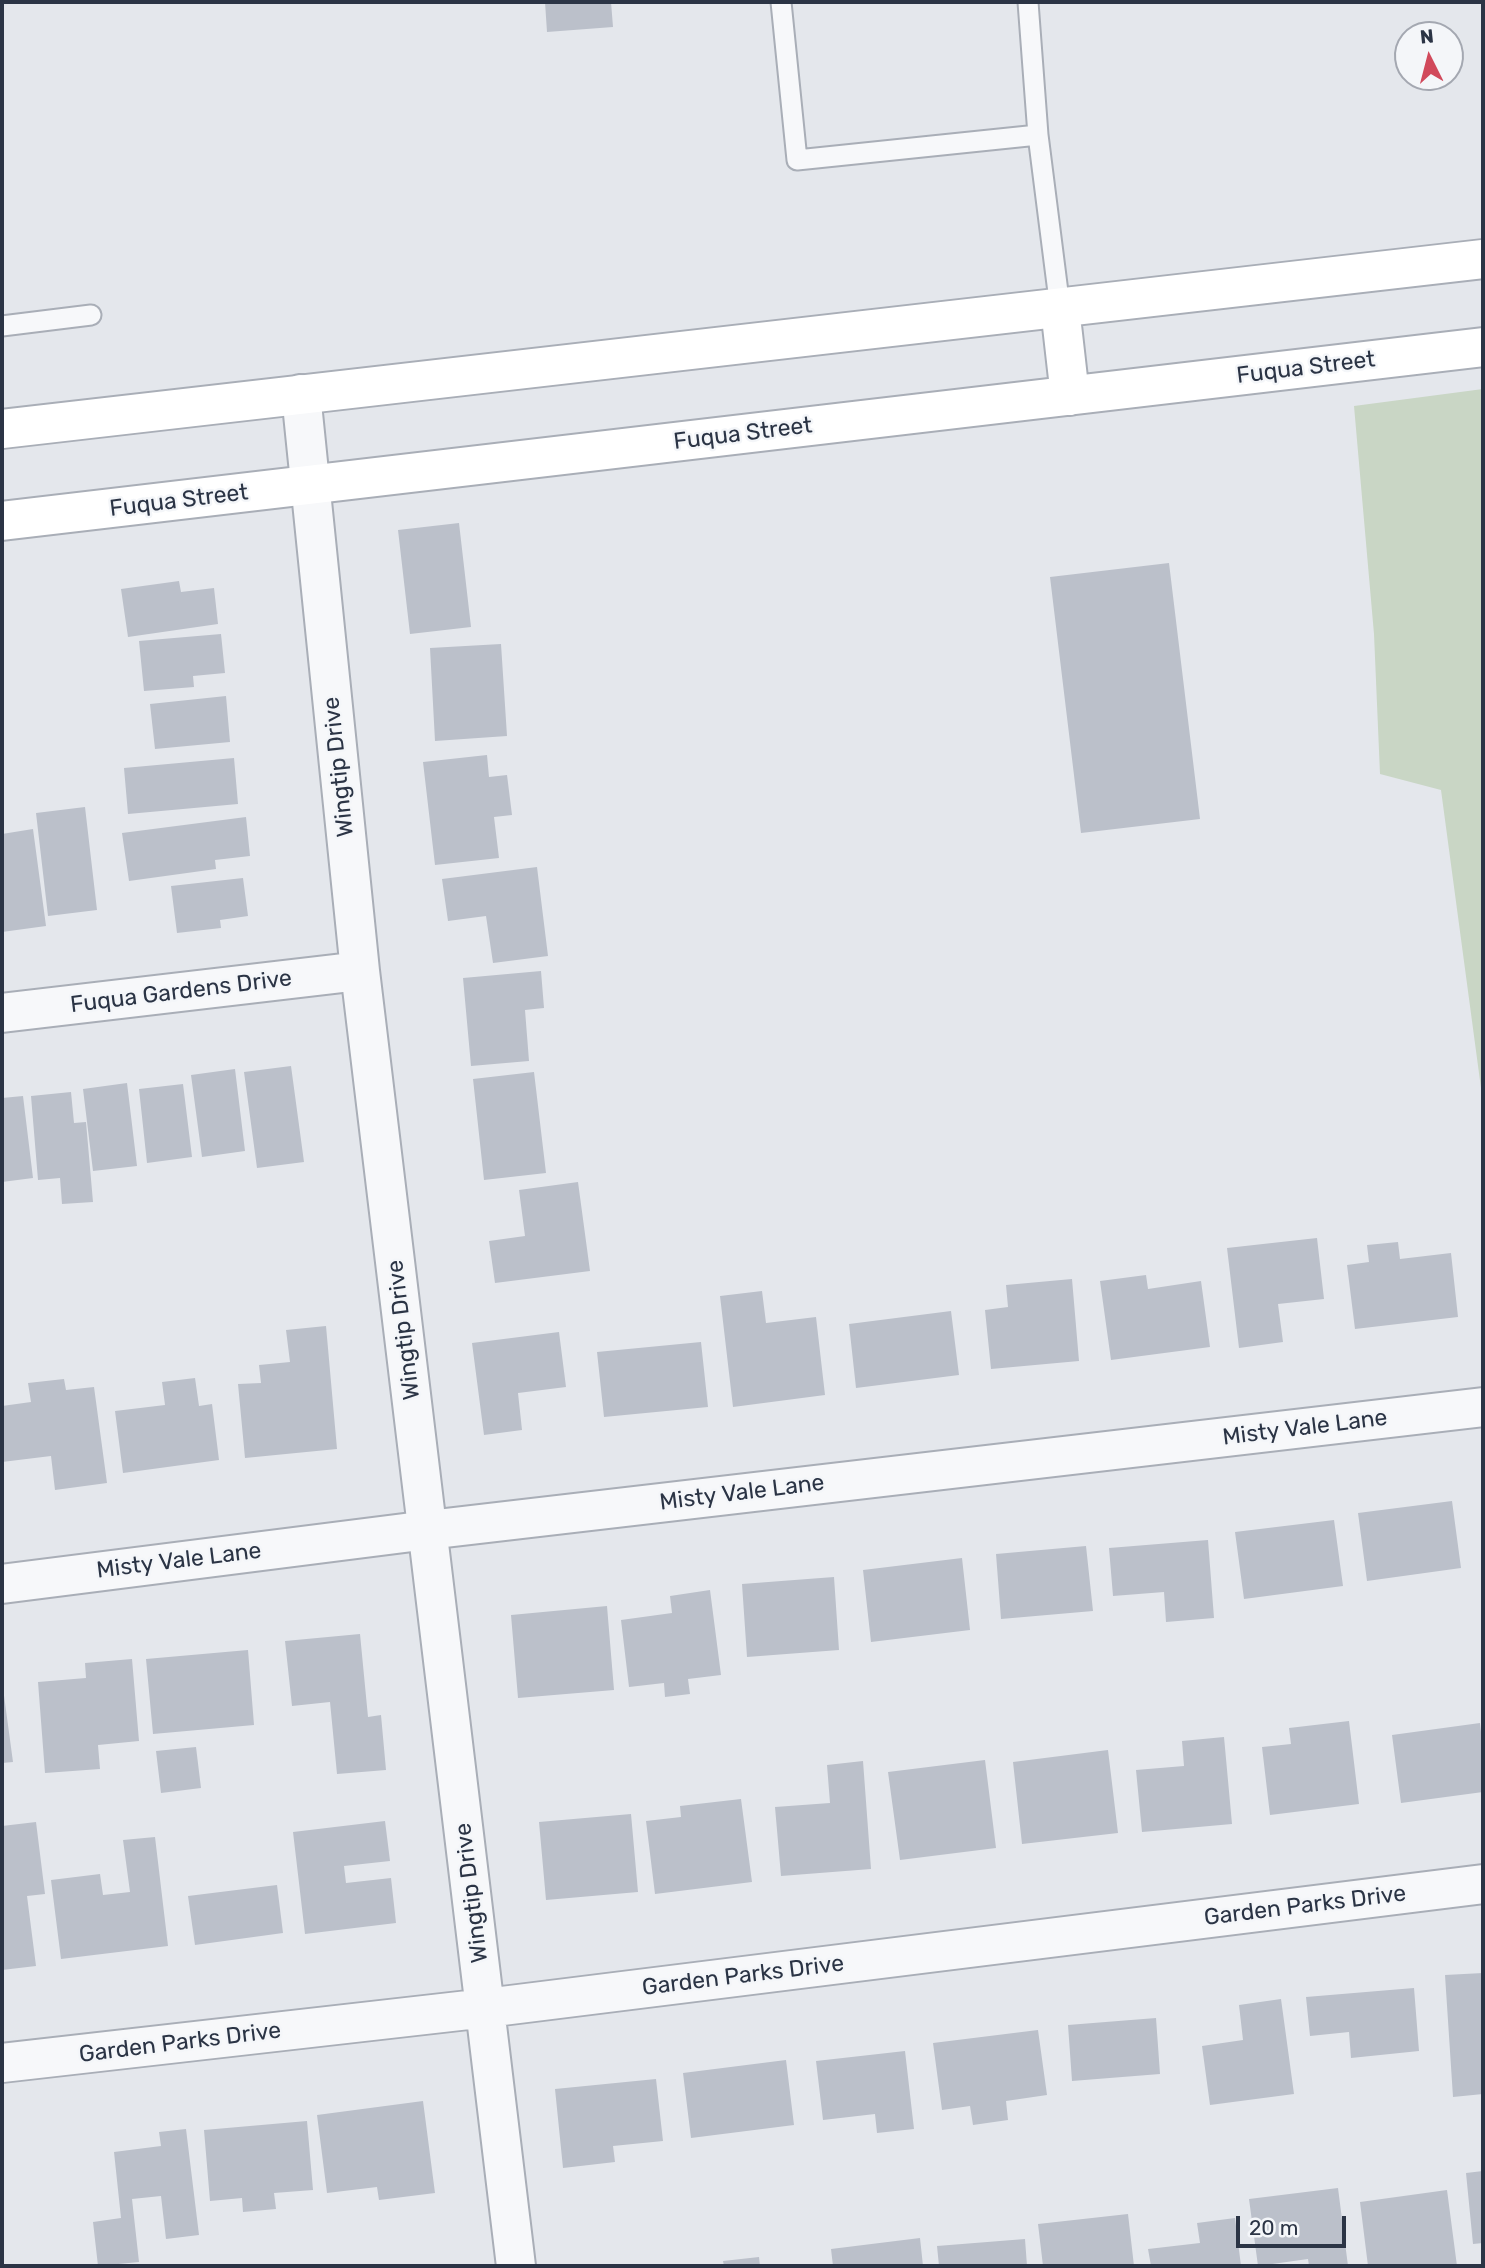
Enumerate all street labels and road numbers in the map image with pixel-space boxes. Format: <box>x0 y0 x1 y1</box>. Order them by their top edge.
street label: Fuqua Street <box>1235 346 1377 390</box>
street label: Fuqua Street <box>672 412 814 456</box>
street label: Fuqua Street <box>108 479 250 523</box>
street label: Wingtip Drive <box>318 695 360 839</box>
street label: Fuqua Gardens Drive <box>69 965 293 1019</box>
street label: Wingtip Drive <box>382 1258 426 1402</box>
street label: Misty Vale Lane <box>1221 1404 1389 1452</box>
street label: Misty Vale Lane <box>658 1469 826 1517</box>
street label: Misty Vale Lane <box>95 1537 263 1585</box>
street label: Wingtip Drive <box>450 1821 494 1965</box>
street label: Garden Parks Drive <box>1202 1880 1408 1932</box>
street label: Garden Parks Drive <box>640 1950 846 2002</box>
street label: Garden Parks Drive <box>77 2017 283 2069</box>

